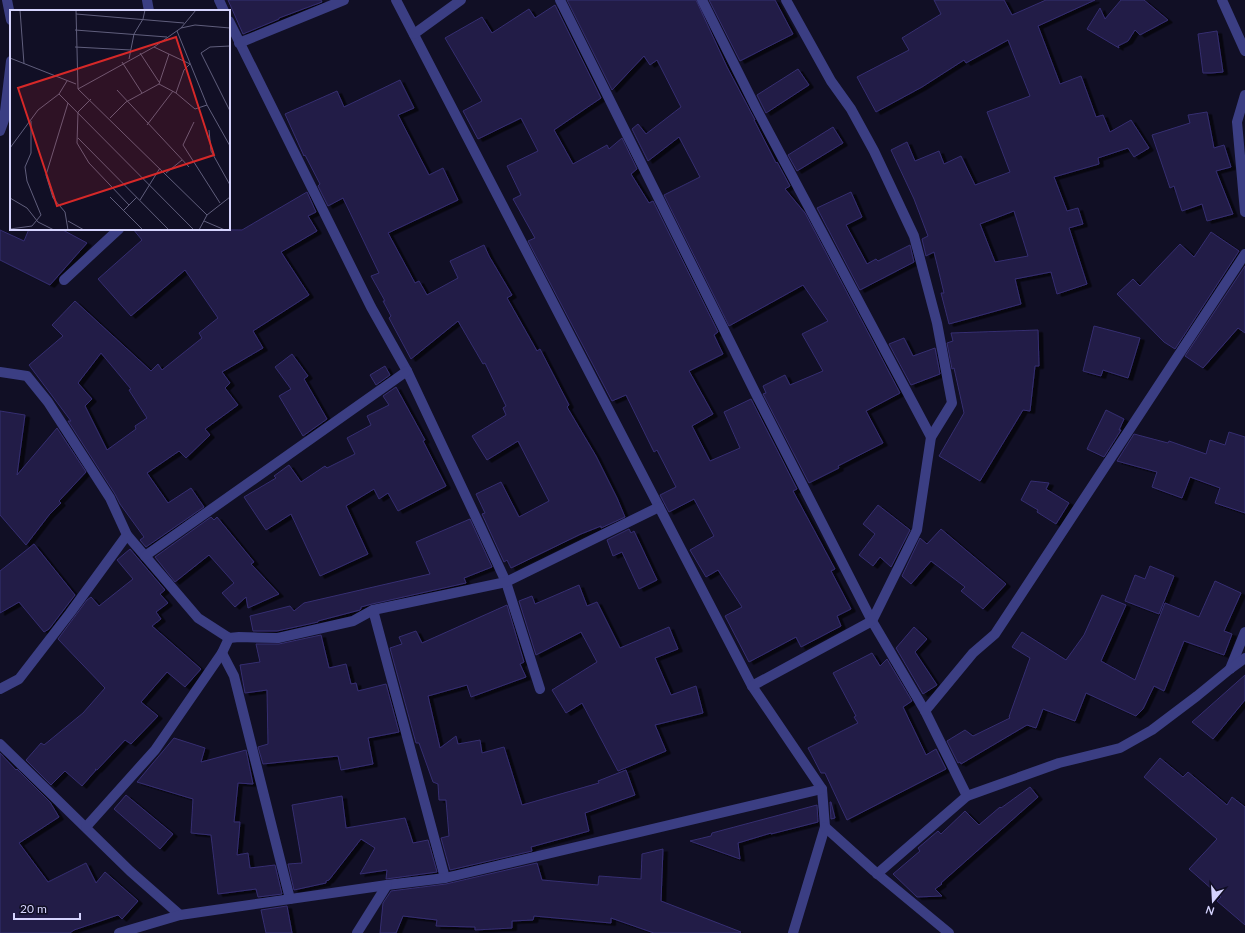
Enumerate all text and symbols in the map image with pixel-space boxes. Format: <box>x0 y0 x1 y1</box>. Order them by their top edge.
inset map <box>10 10 230 230</box>
north arrow <box>1193 881 1233 921</box>
scale bar <box>14 895 80 921</box>
text: 20 m <box>20 901 47 916</box>
text: N <box>1204 903 1216 918</box>

